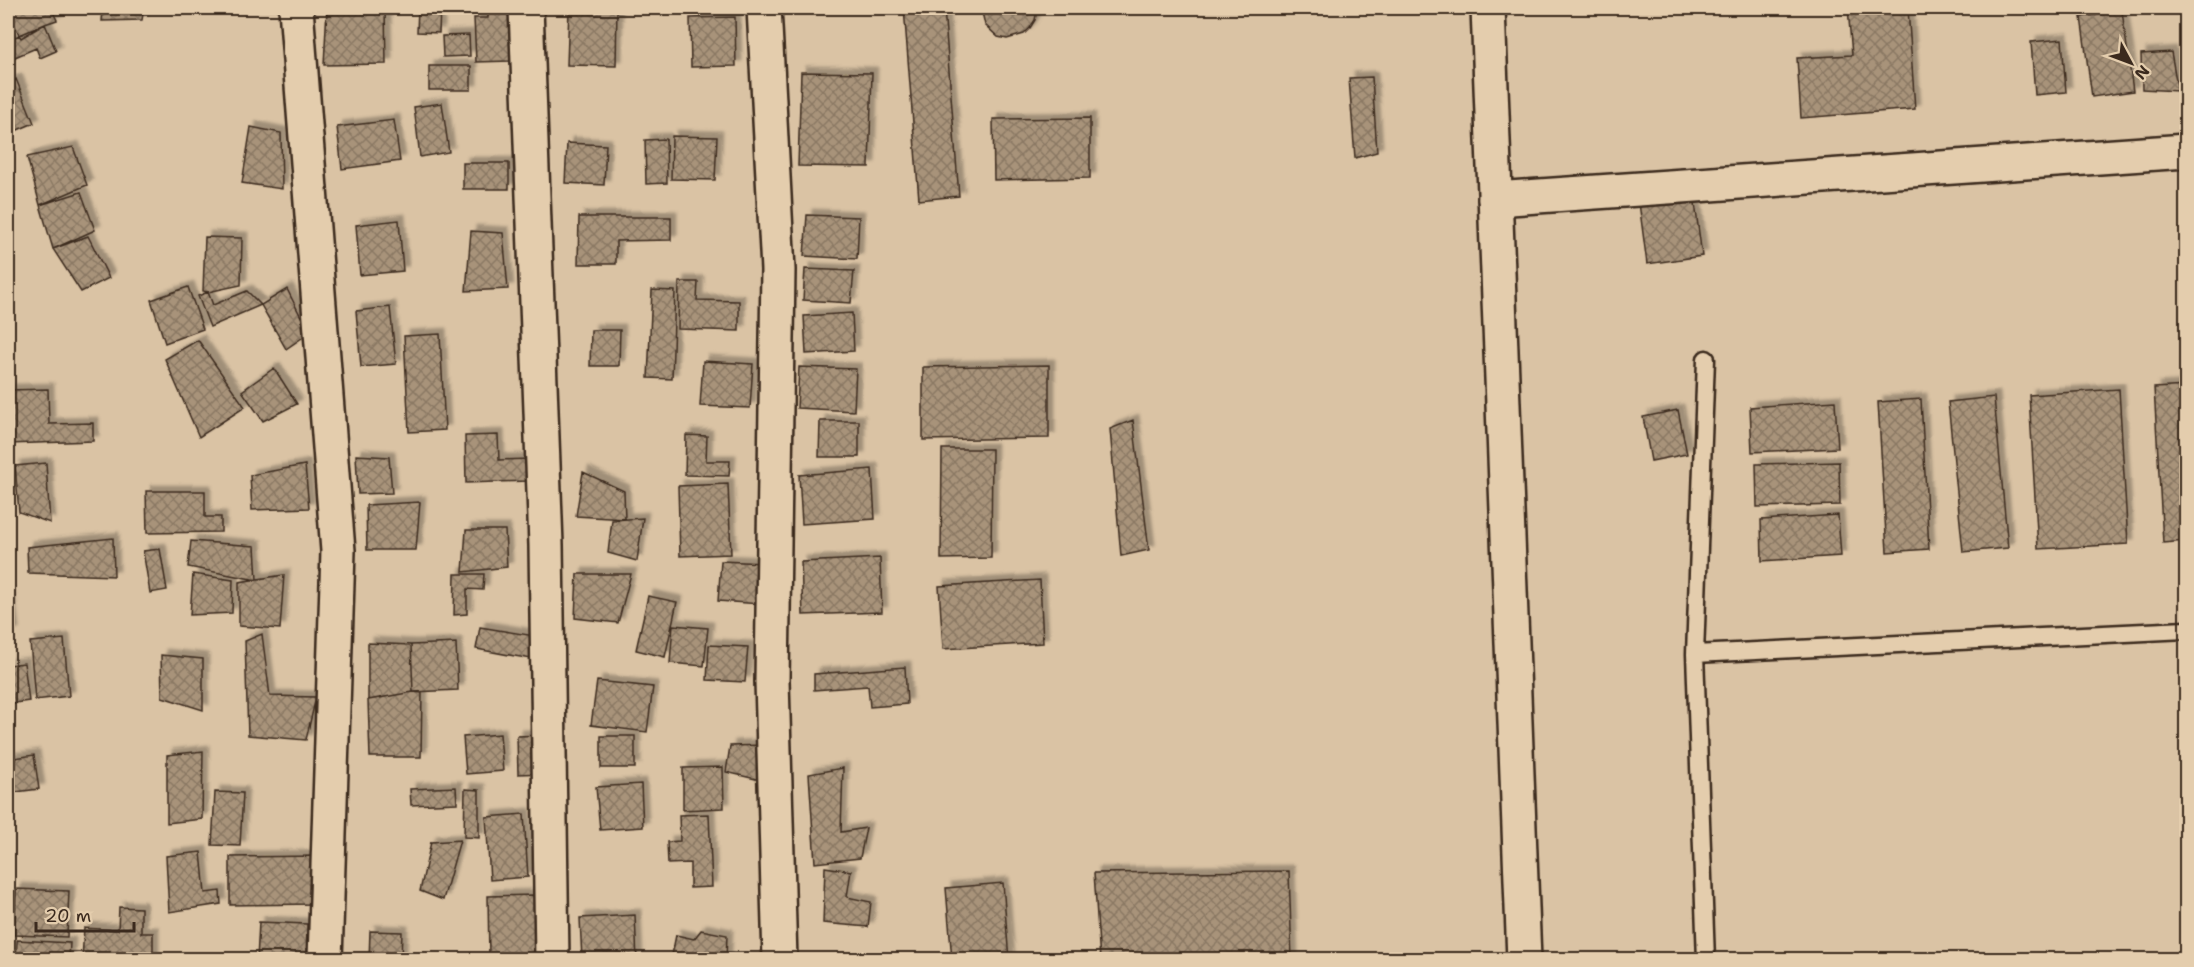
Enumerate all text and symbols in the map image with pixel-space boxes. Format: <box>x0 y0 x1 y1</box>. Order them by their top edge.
north arrow <box>2101 33 2161 93</box>
text: N <box>2130 61 2154 84</box>
scale bar <box>36 895 134 933</box>
text: 20 m <box>45 904 91 928</box>

